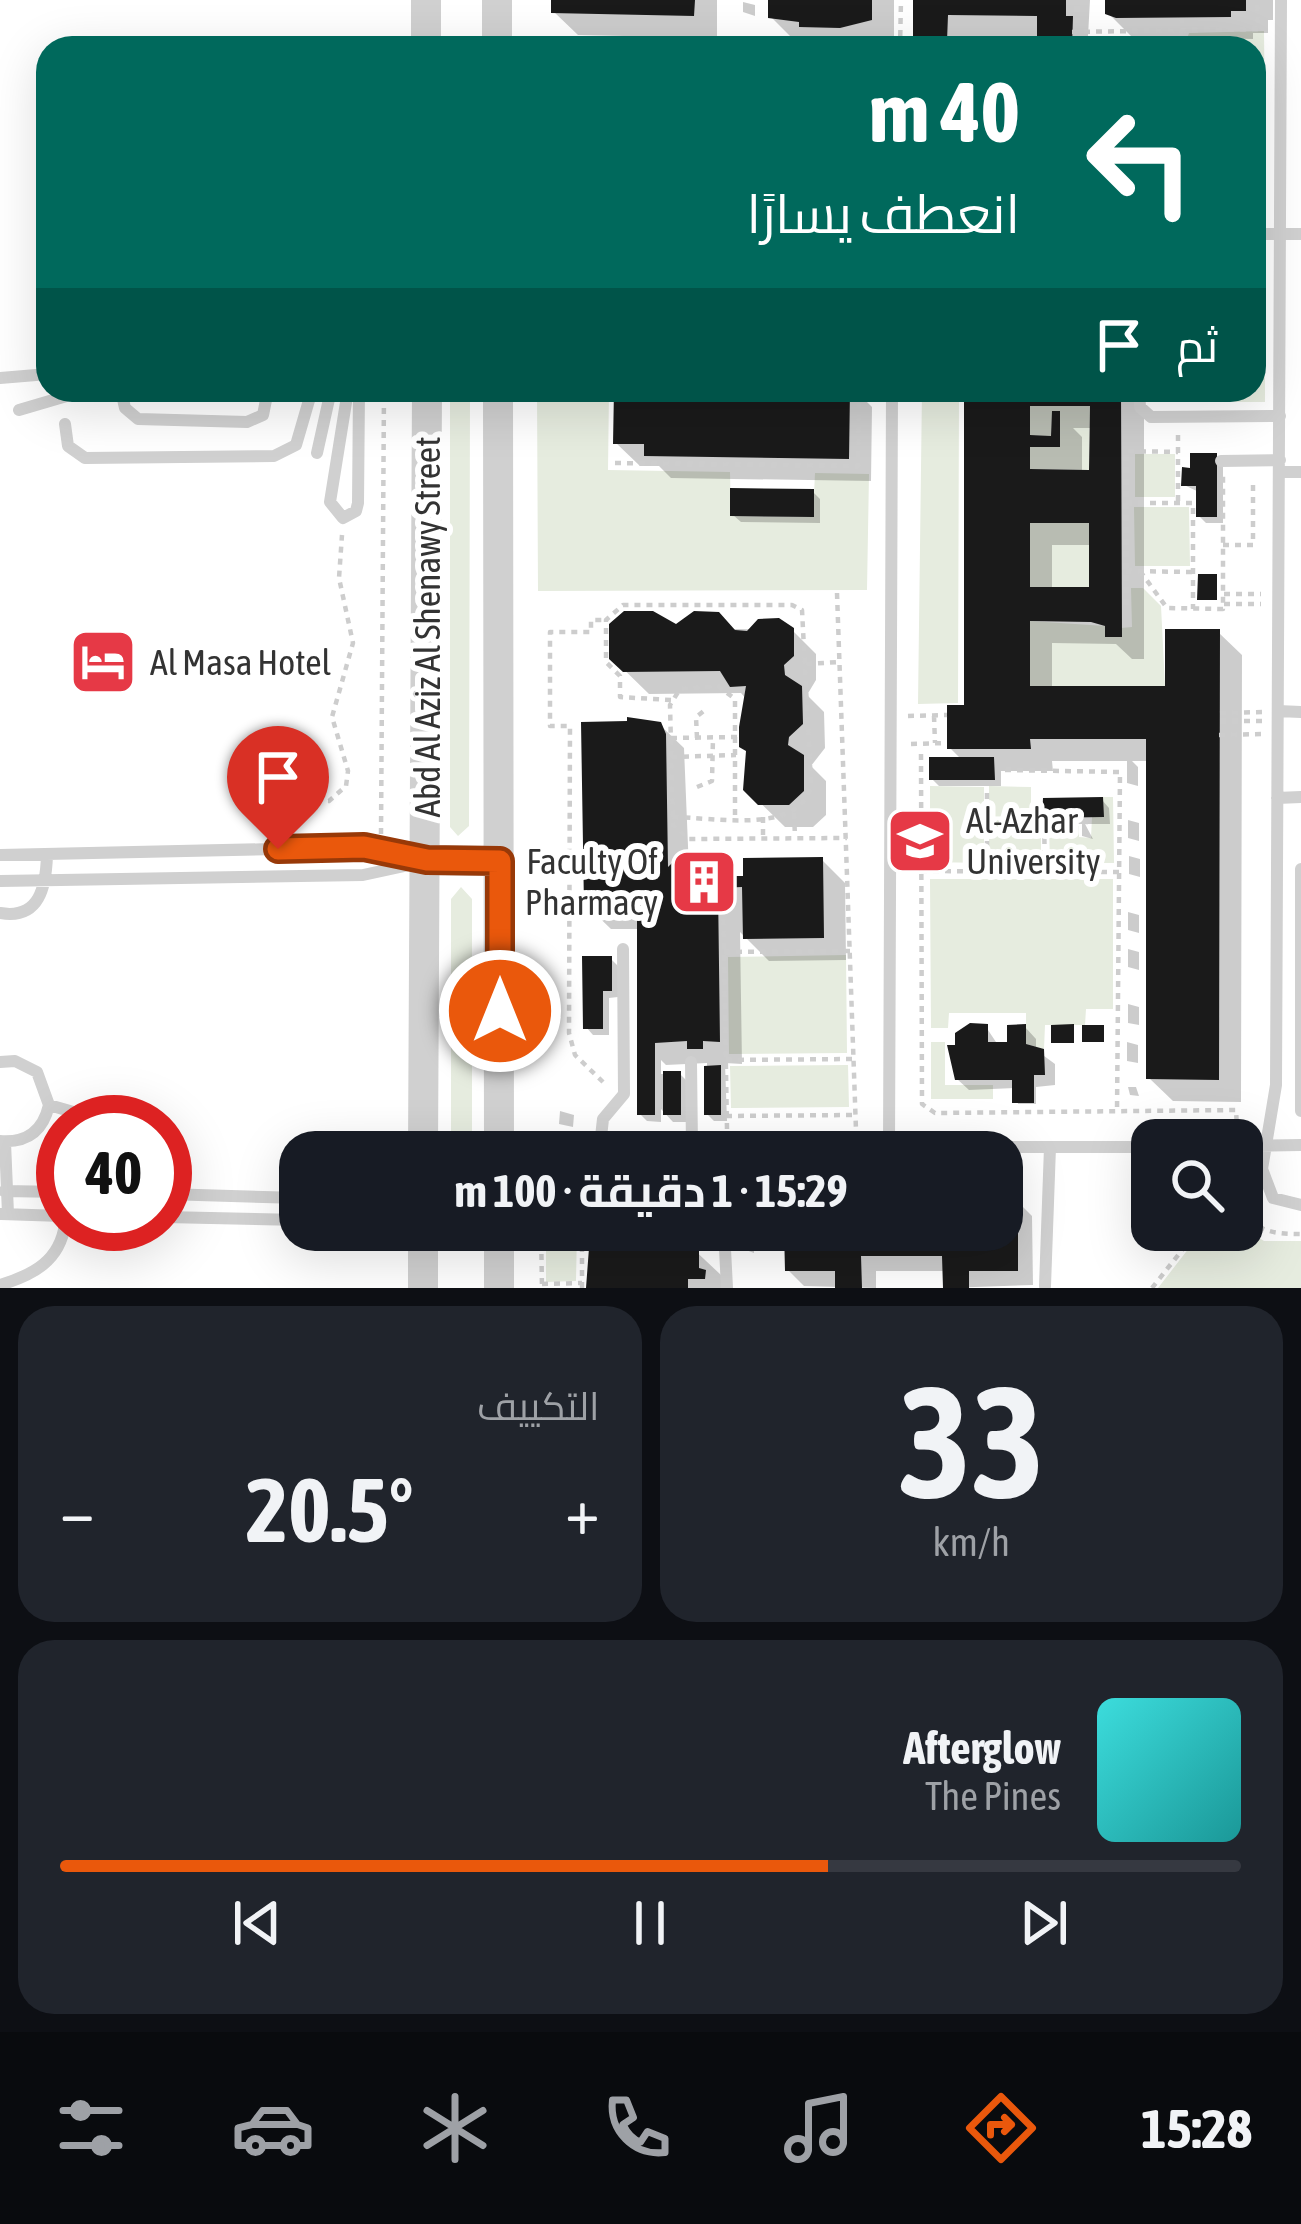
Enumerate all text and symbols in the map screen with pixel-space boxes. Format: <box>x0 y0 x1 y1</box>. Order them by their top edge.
text: 40 m <box>869 64 1020 160</box>
icon: left <box>1062 84 1218 240</box>
text: انعطف يسارًا <box>746 183 1020 244</box>
icon: arrive <box>1086 312 1152 378</box>
text: ثم <box>1176 320 1218 372</box>
street label: Abd Al Aziz Al Shenawy Street <box>406 436 448 818</box>
hotel icon: Al Masa Hotel <box>68 627 138 697</box>
place label: Al Masa Hotel <box>150 641 332 683</box>
pin <box>227 726 329 849</box>
icon: arrive <box>245 744 311 810</box>
place label: Al-Azhar University <box>966 799 1101 882</box>
school or university icon: Al-Azhar University <box>885 806 955 876</box>
place label: Faculty Of Pharmacy <box>525 840 658 923</box>
building icon: Faculty Of Pharmacy <box>669 847 739 917</box>
position arrow <box>437 948 563 1074</box>
speed limit sign: 40 <box>36 1095 192 1251</box>
map controls <box>1131 1119 1263 1251</box>
button: search <box>1131 1119 1263 1251</box>
text: 15:29 · 1 دقيقة · 100 m <box>454 1165 848 1217</box>
text: 33 <box>898 1352 1045 1531</box>
text: التكييف <box>477 1384 600 1428</box>
text: 20.5° <box>246 1458 414 1561</box>
text: − <box>60 1472 94 1548</box>
text: + <box>565 1472 599 1548</box>
text: km/h <box>933 1520 1010 1564</box>
text: Afterglow <box>903 1722 1061 1774</box>
text: The Pines <box>925 1774 1061 1818</box>
icon: previous <box>224 1890 290 1956</box>
icon: pause <box>617 1890 683 1956</box>
icon: next <box>1011 1890 1077 1956</box>
icon: filters <box>49 2086 133 2170</box>
icon: car <box>231 2086 315 2170</box>
icon: climate <box>413 2086 497 2170</box>
icon: phone <box>595 2086 679 2170</box>
icon: music <box>777 2086 861 2170</box>
icon: directions <box>959 2086 1043 2170</box>
text: 15:28 <box>1141 2098 1252 2159</box>

